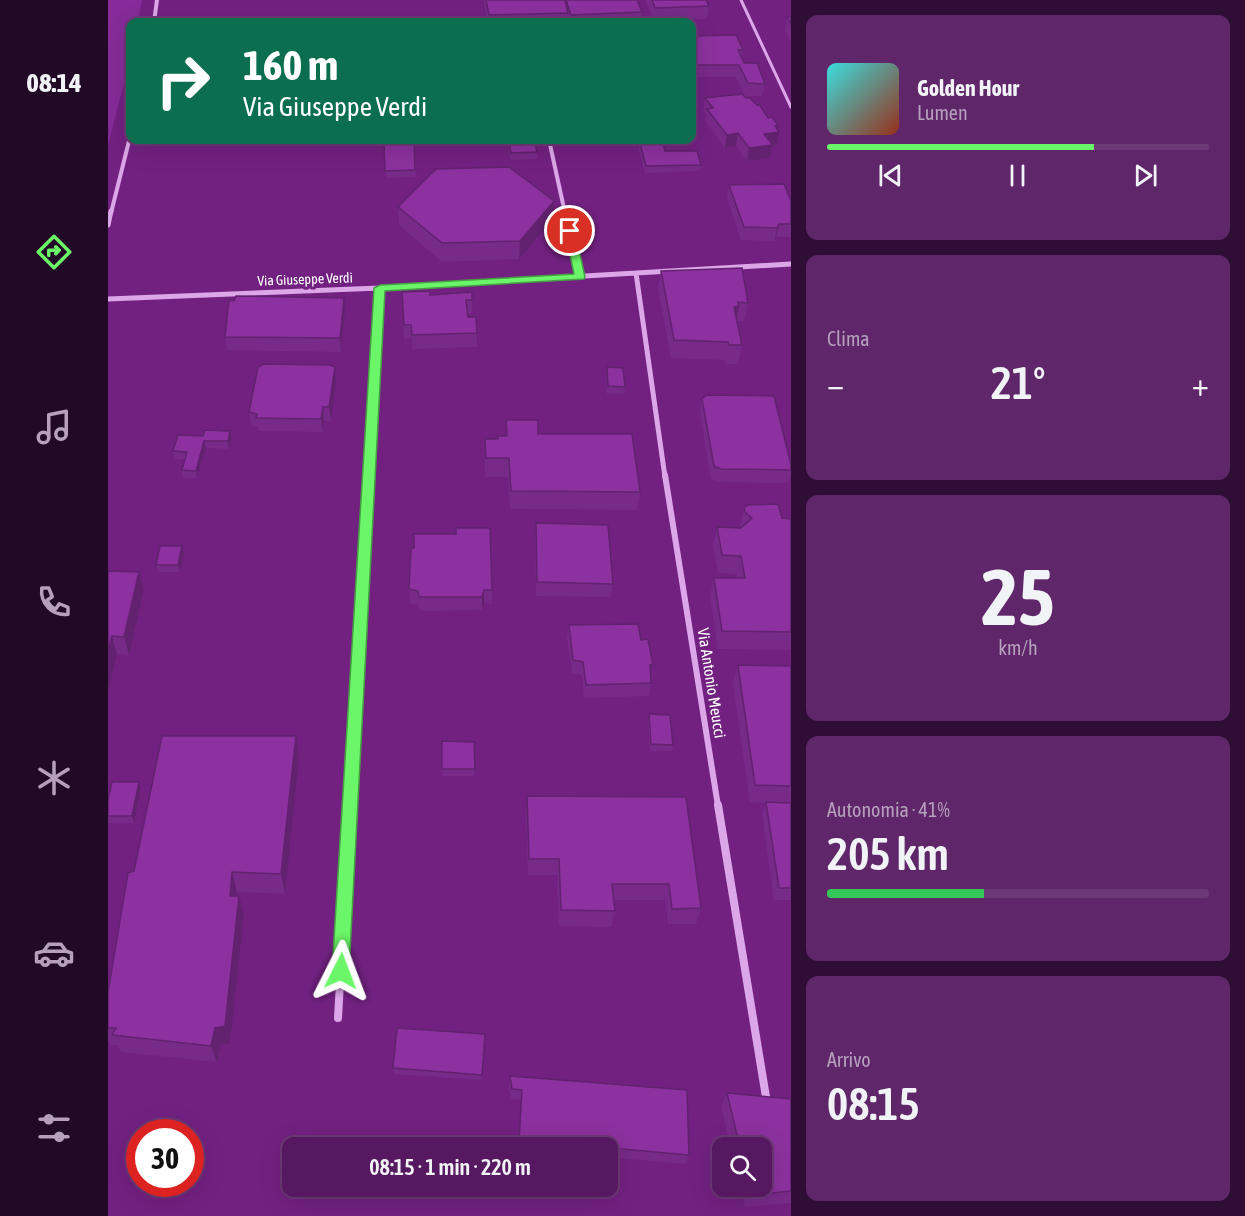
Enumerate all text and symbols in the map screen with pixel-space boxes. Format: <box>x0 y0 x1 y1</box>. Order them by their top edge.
text: 160 m <box>243 41 338 89</box>
icon: right <box>144 42 222 120</box>
text: 08:14 <box>26 67 82 98</box>
text: Golden Hour <box>917 75 1019 101</box>
text: Via Giuseppe Verdi <box>243 91 427 122</box>
text: Lumen <box>917 101 968 124</box>
icon: previous <box>874 159 907 192</box>
icon: pause <box>1001 159 1034 192</box>
icon: next <box>1129 159 1162 192</box>
pin <box>544 205 595 256</box>
icon: arrive <box>553 214 586 247</box>
icon: directions <box>33 231 75 273</box>
street label: Via Giuseppe Verdi <box>257 269 353 289</box>
text: Clima <box>827 327 870 350</box>
text: 21° <box>991 357 1045 409</box>
text: − <box>827 365 844 403</box>
text: + <box>1192 365 1209 403</box>
icon: music <box>33 406 75 448</box>
text: 25 <box>981 552 1055 642</box>
icon: phone <box>33 581 75 623</box>
street label: Via Antonio Meucci <box>694 627 730 739</box>
text: km/h <box>998 636 1038 659</box>
icon: climate <box>33 757 75 799</box>
text: Autonomia · 41% <box>827 798 950 821</box>
text: 205 km <box>827 828 949 880</box>
icon: car <box>33 932 75 974</box>
position arrow <box>309 939 373 1003</box>
text: Arrivo <box>827 1048 871 1071</box>
text: 08:15 <box>827 1078 920 1130</box>
icon: filters <box>33 1107 75 1149</box>
speed limit sign: 30 <box>126 1119 204 1197</box>
map controls <box>712 1137 772 1197</box>
button: search <box>712 1137 772 1197</box>
text: 08:15 · 1 min · 220 m <box>369 1154 531 1180</box>

